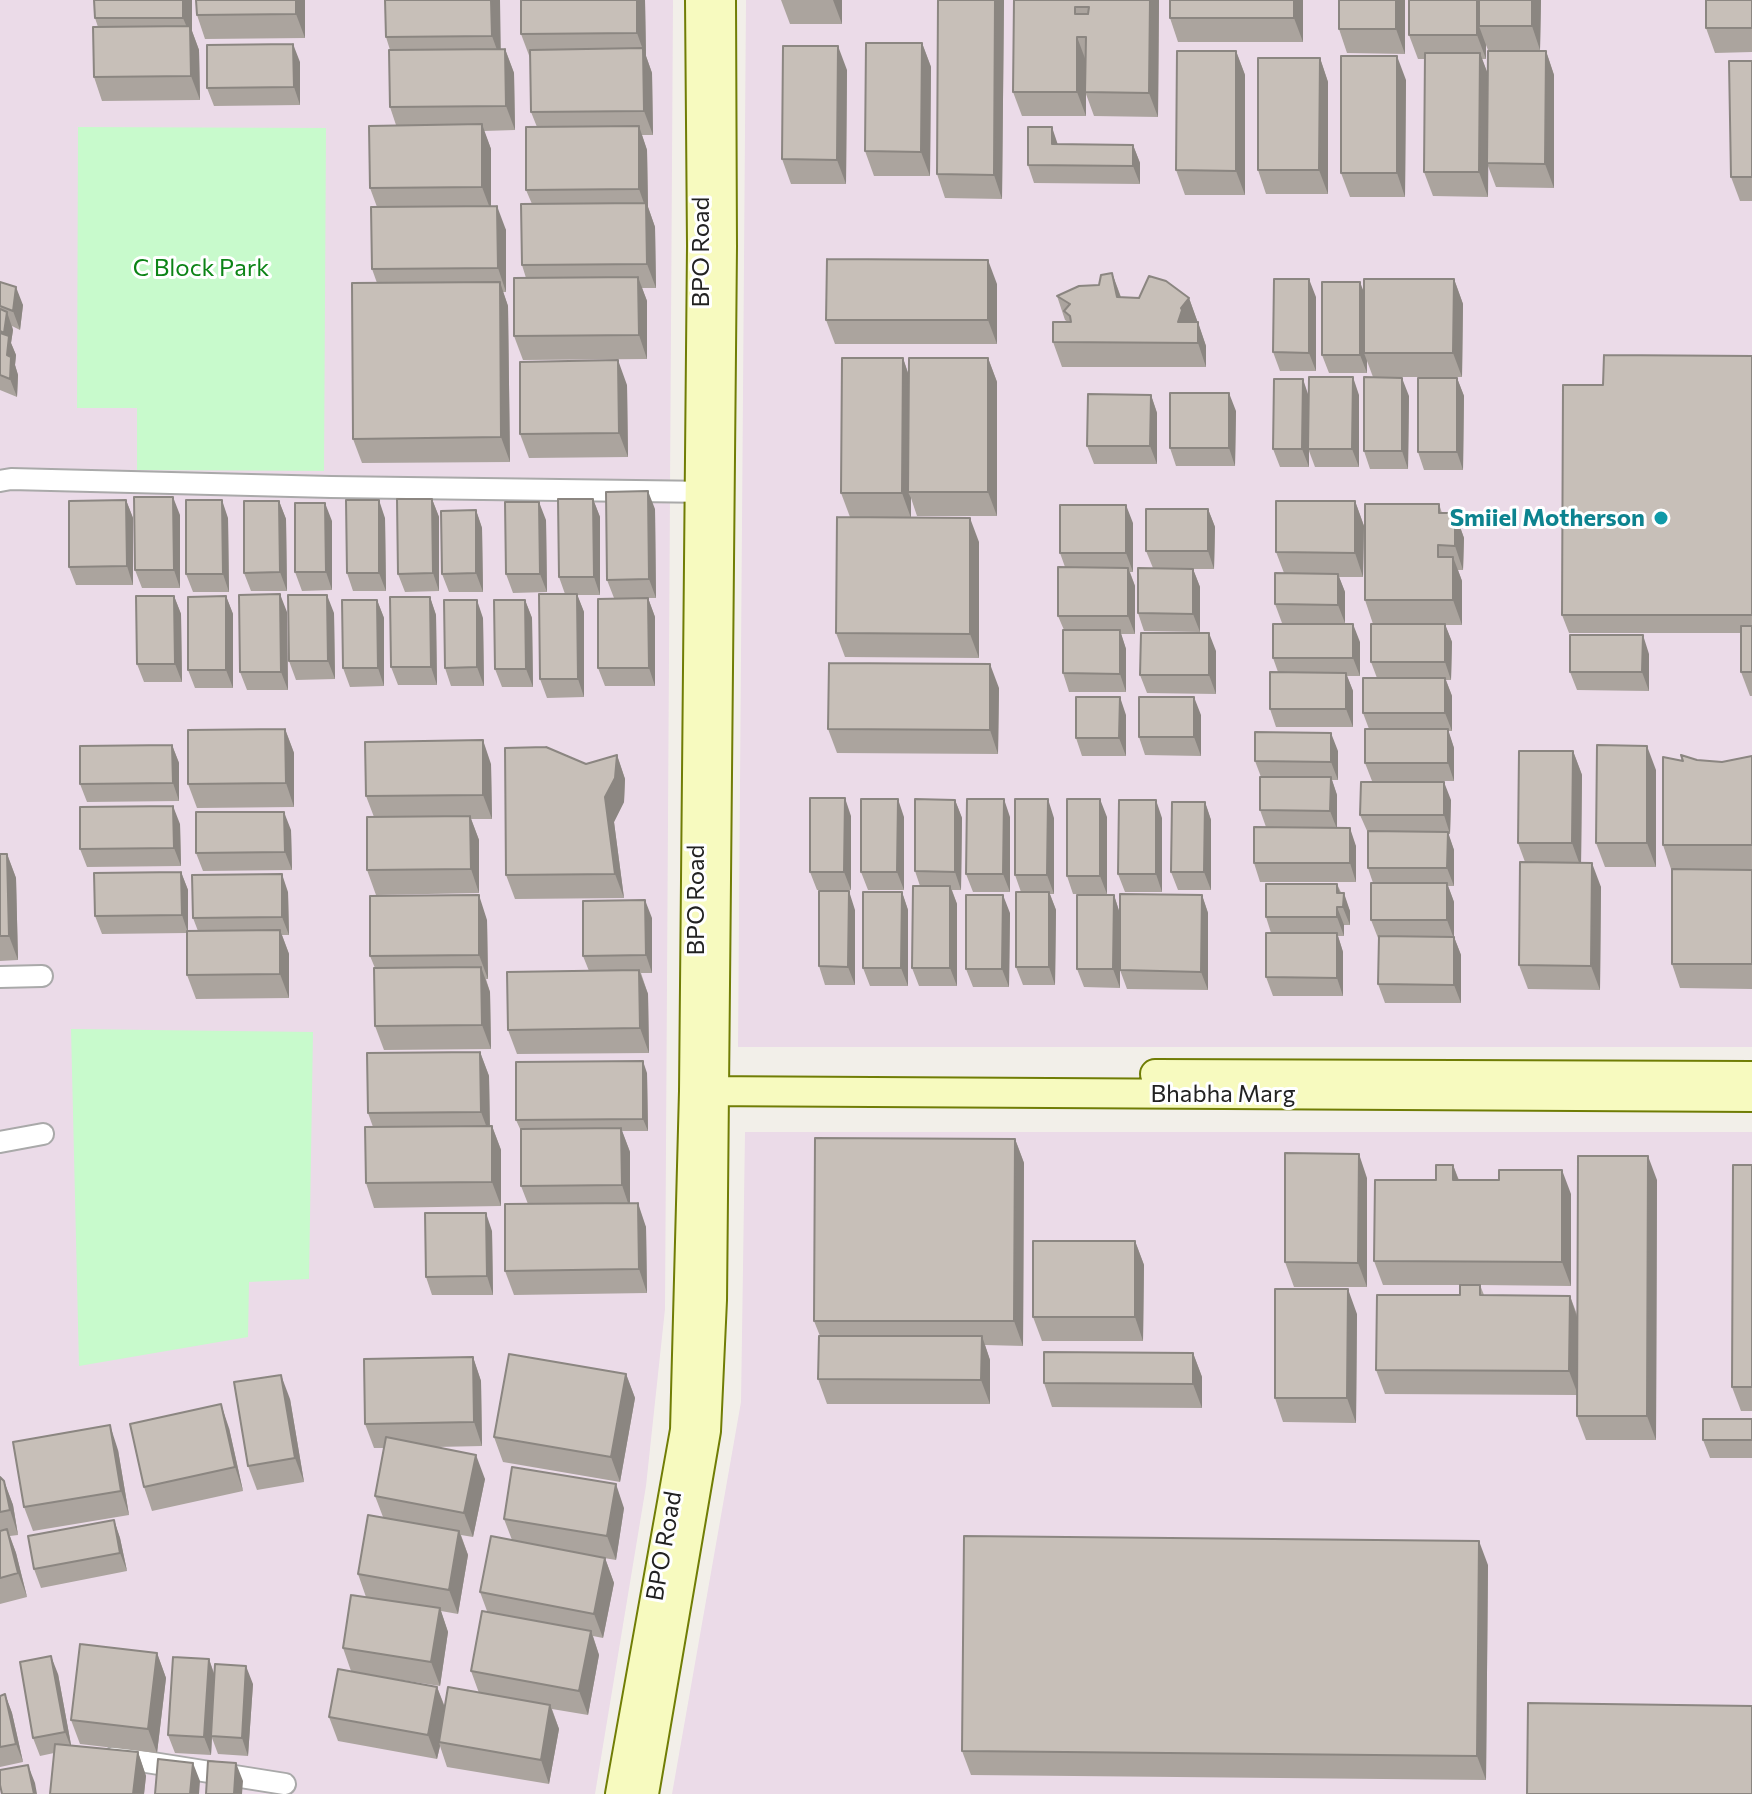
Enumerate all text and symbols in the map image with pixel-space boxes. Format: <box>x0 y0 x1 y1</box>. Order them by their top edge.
street label: BPO Road <box>687 197 715 307</box>
park label: C Block Park <box>133 254 269 282</box>
place label: Smiiel Motherson <box>1450 504 1645 532</box>
marker: Smiiel Motherson <box>1652 509 1670 527</box>
street label: BPO Road <box>682 845 710 955</box>
street label: Bhabha Marg <box>1151 1080 1295 1108</box>
street label: BPO Road <box>640 1489 688 1603</box>

